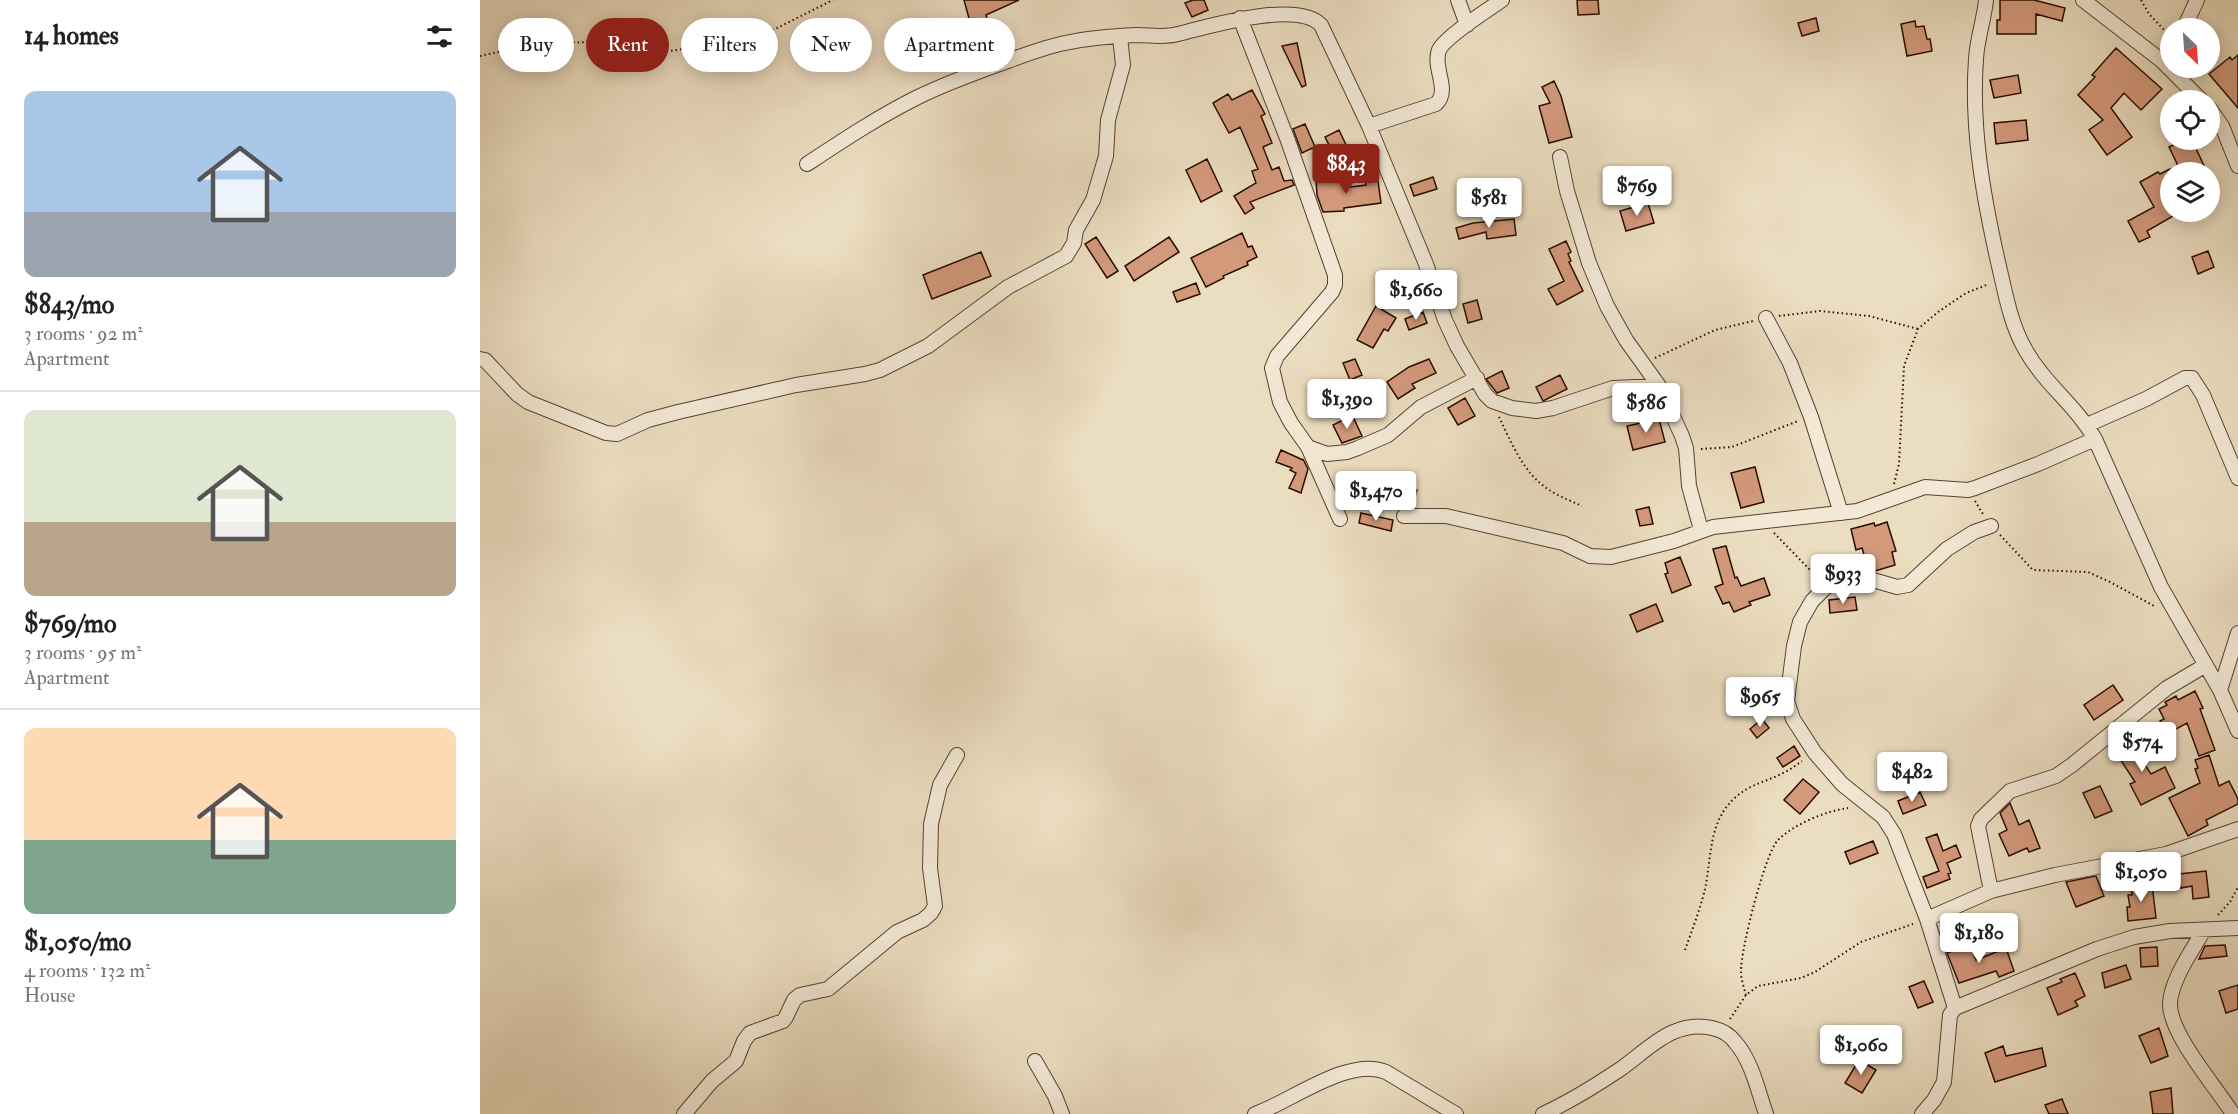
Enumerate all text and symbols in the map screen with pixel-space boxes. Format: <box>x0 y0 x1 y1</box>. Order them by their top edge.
chip: Buy <box>498 18 574 72</box>
chip: Rent <box>586 18 669 72</box>
chip: Filters <box>681 18 778 72</box>
chip: New <box>790 18 872 72</box>
chip: Apartment <box>884 18 1015 72</box>
north arrow <box>2160 18 2220 78</box>
map controls <box>2160 18 2220 222</box>
text: 14 homes <box>24 20 119 52</box>
icon: filters <box>423 20 456 53</box>
button: locate <box>2160 90 2220 150</box>
icon: home <box>186 130 294 238</box>
pin: $843 <box>1310 144 1382 195</box>
text: $843 <box>1326 151 1366 176</box>
button: layers <box>2160 162 2220 222</box>
pin: $769 <box>1601 166 1673 217</box>
text: $769 <box>1617 173 1657 198</box>
pin: $581 <box>1453 178 1525 229</box>
text: $581 <box>1471 185 1507 210</box>
pin: $1,660 <box>1367 270 1465 321</box>
text: $1,660 <box>1389 277 1443 302</box>
text: $843/mo <box>24 289 114 321</box>
text: 3 rooms · 92 m² <box>24 321 143 346</box>
text: Apartment <box>24 346 109 371</box>
pin: $1,390 <box>1298 379 1396 430</box>
pin: $586 <box>1610 383 1682 434</box>
text: $1,390 <box>1321 386 1373 411</box>
text: $586 <box>1626 390 1666 415</box>
icon: home <box>186 449 294 557</box>
pin: $1,470 <box>1327 471 1425 522</box>
text: $1,470 <box>1349 478 1403 503</box>
pin: $933 <box>1807 554 1879 605</box>
text: $933 <box>1825 561 1861 586</box>
text: $769/mo <box>24 608 116 640</box>
text: 3 rooms · 95 m² <box>24 640 142 665</box>
text: Apartment <box>24 665 109 690</box>
pin: $965 <box>1724 677 1796 728</box>
text: $965 <box>1740 684 1780 709</box>
pin: $574 <box>2106 722 2178 773</box>
text: $574 <box>2122 729 2162 754</box>
pin: $482 <box>1876 752 1948 803</box>
text: $482 <box>1891 759 1933 784</box>
icon: home <box>186 767 294 875</box>
pin: $1,050 <box>2092 852 2190 903</box>
text: $1,050 <box>2115 859 2167 884</box>
pin: $1,180 <box>1930 913 2028 964</box>
text: $1,180 <box>1954 920 2004 945</box>
text: $1,050/mo <box>24 926 131 958</box>
text: 4 rooms · 132 m² <box>24 958 151 983</box>
text: House <box>24 983 75 1008</box>
pin: $1,060 <box>1812 1025 1910 1076</box>
text: $1,060 <box>1834 1032 1888 1057</box>

